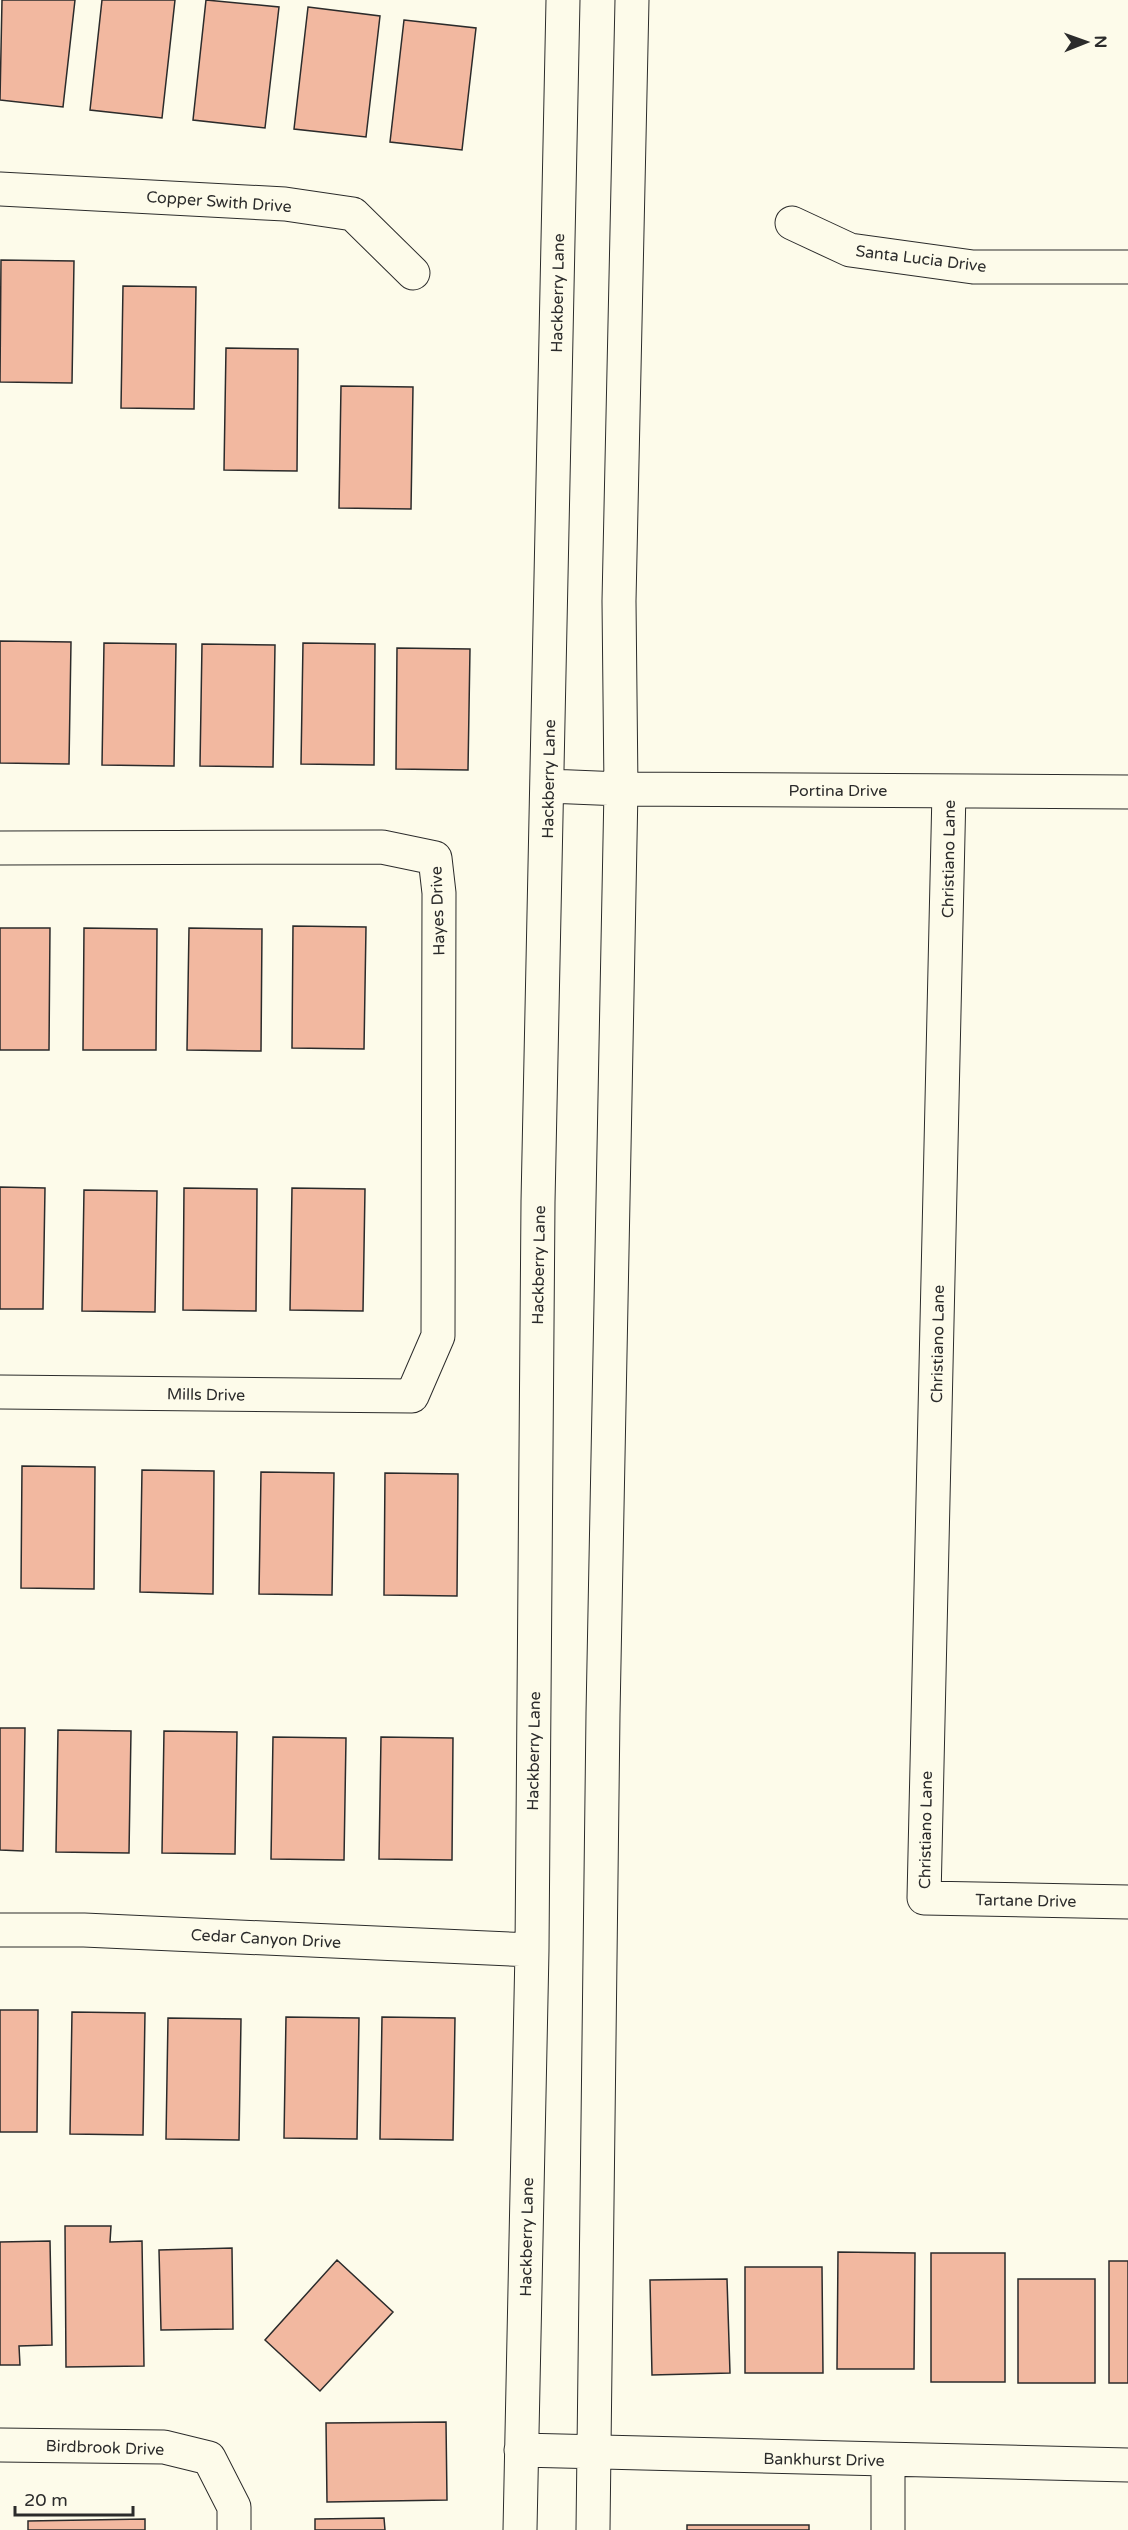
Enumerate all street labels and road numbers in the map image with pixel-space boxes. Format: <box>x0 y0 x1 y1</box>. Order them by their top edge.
street label: Copper Swith Drive <box>146 187 292 217</box>
street label: Hackberry Lane <box>547 233 569 353</box>
street label: Santa Lucia Drive <box>854 241 987 277</box>
street label: Hackberry Lane <box>538 719 560 839</box>
street label: Portina Drive <box>789 781 887 801</box>
street label: Christiano Lane <box>938 800 960 918</box>
street label: Hayes Drive <box>426 866 450 956</box>
street label: Hackberry Lane <box>528 1205 550 1325</box>
street label: Christiano Lane <box>927 1285 949 1403</box>
street label: Mills Drive <box>167 1384 245 1406</box>
street label: Hackberry Lane <box>523 1691 545 1811</box>
street label: Christiano Lane <box>915 1771 937 1889</box>
street label: Tartane Drive <box>975 1890 1077 1912</box>
street label: Cedar Canyon Drive <box>190 1925 342 1953</box>
street label: Hackberry Lane <box>516 2177 538 2297</box>
street label: Birdbrook Drive <box>45 2436 165 2460</box>
street label: Bankhurst Drive <box>763 2449 885 2471</box>

